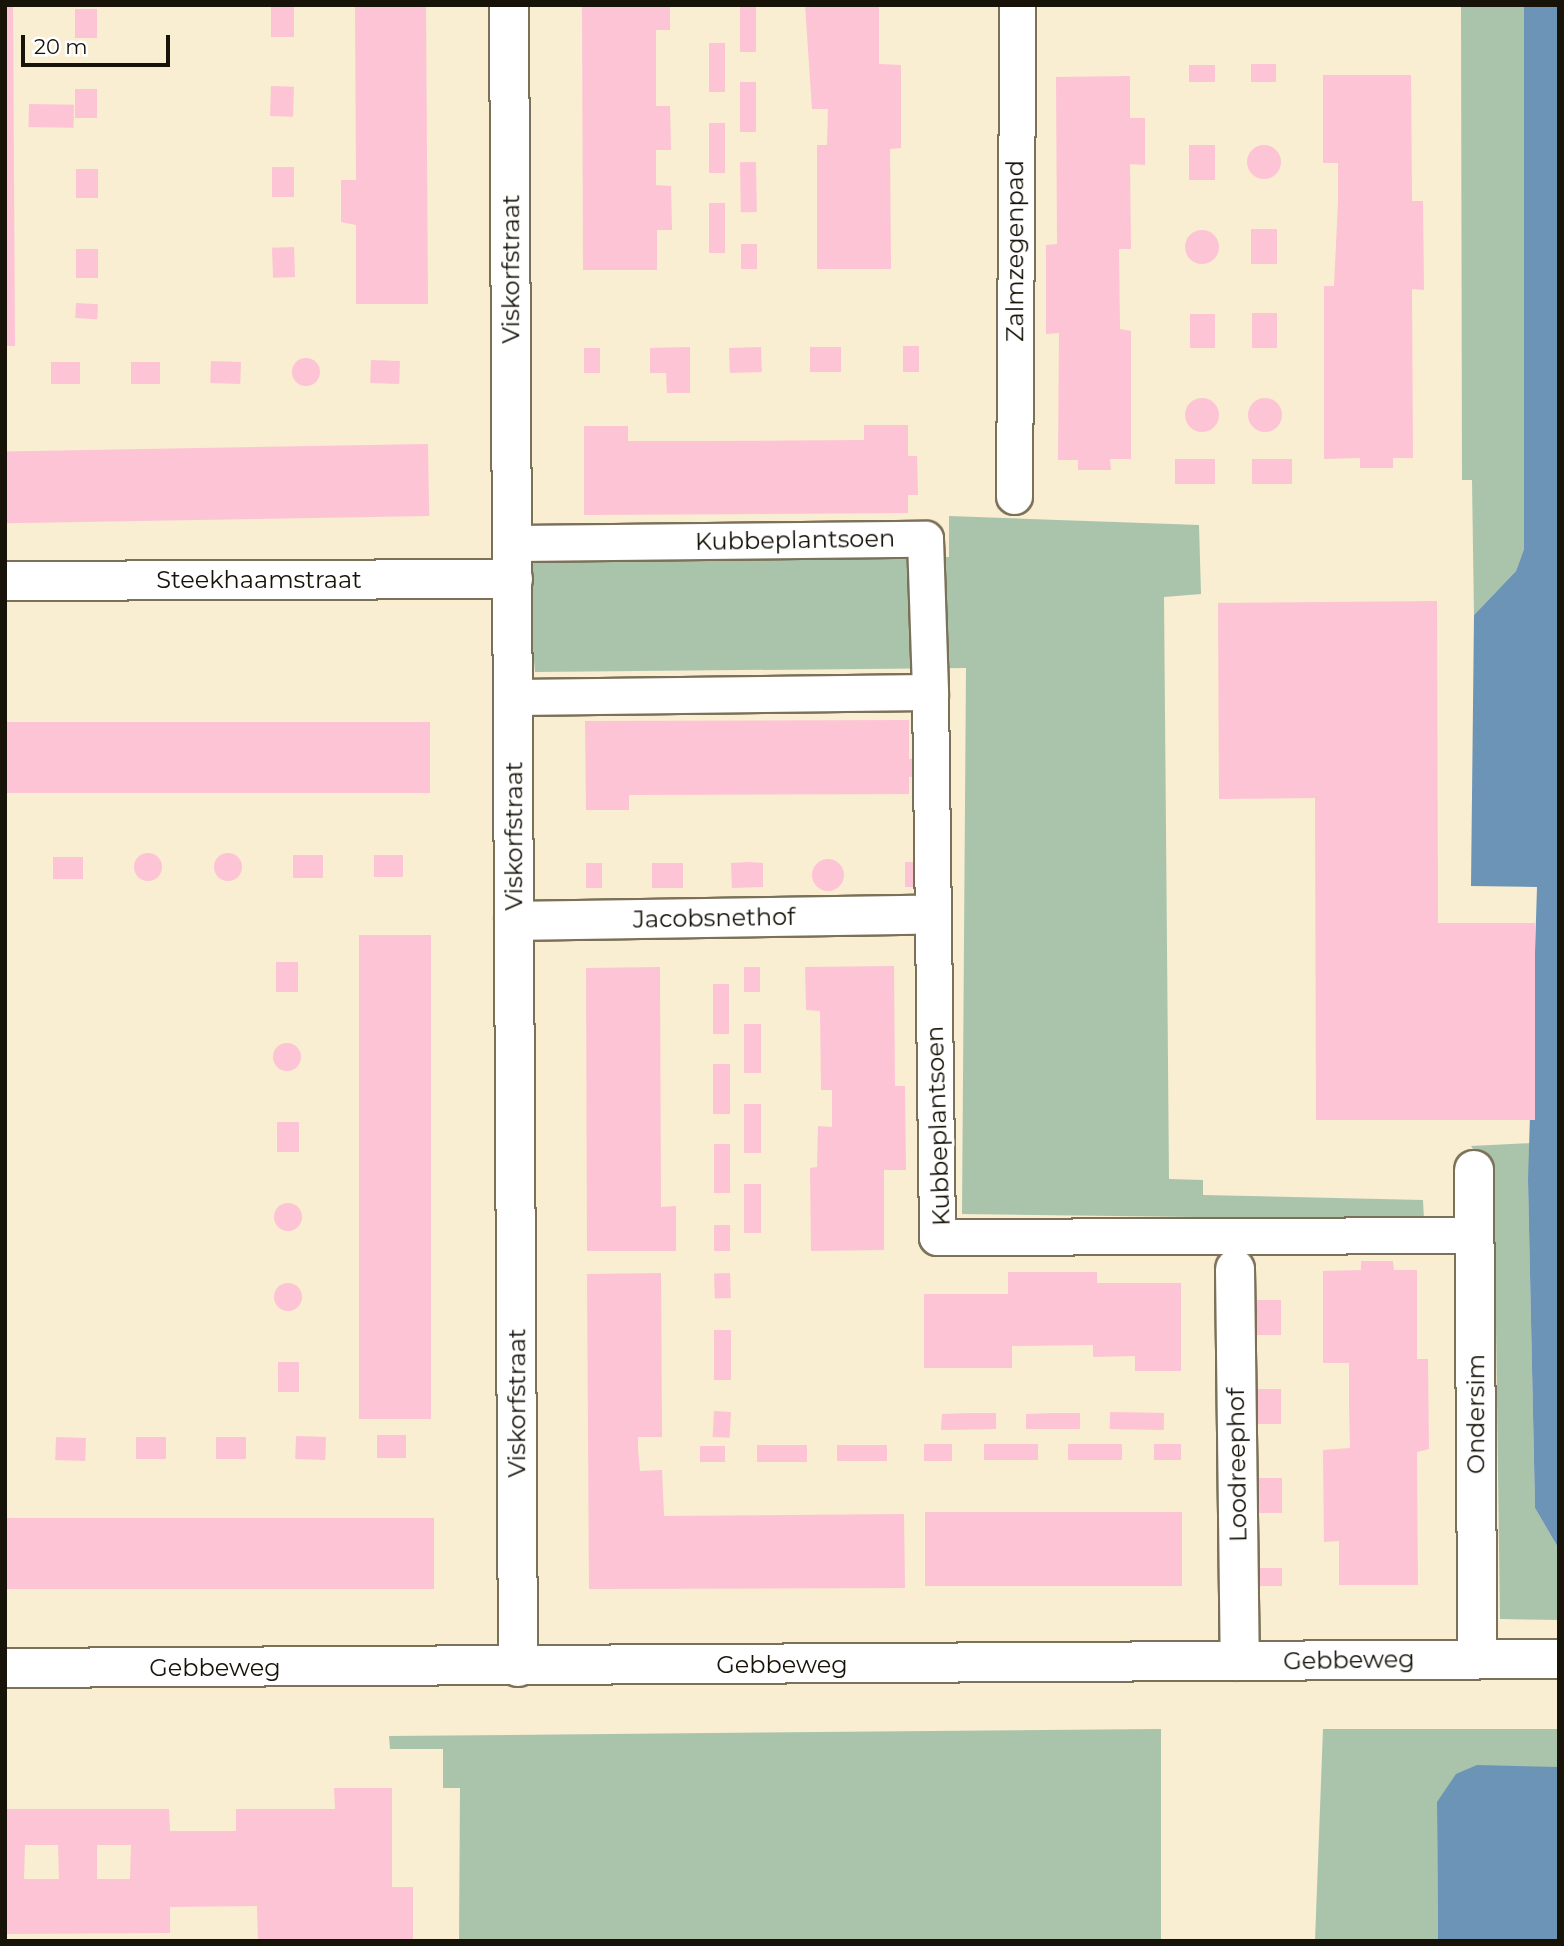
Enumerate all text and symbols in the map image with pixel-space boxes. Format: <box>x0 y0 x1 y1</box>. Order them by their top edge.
scale bar <box>24 21 173 65</box>
text: 20 m <box>34 34 88 59</box>
street label: Zalmzegenpad <box>1001 160 1029 342</box>
street label: Viskorfstraat <box>497 194 525 344</box>
street label: Kubbeplantsoen <box>695 524 895 556</box>
street label: Steekhaamstraat <box>156 566 362 594</box>
street label: Viskorfstraat <box>500 761 528 911</box>
street label: Jacobsnethof <box>633 902 795 934</box>
street label: Kubbeplantsoen <box>920 1026 956 1226</box>
street label: Viskorfstraat <box>503 1328 531 1478</box>
street label: Ondersim <box>1462 1354 1490 1474</box>
street label: Loodreephof <box>1221 1388 1253 1542</box>
street label: Gebbeweg <box>1283 1644 1415 1676</box>
street label: Gebbeweg <box>716 1651 848 1679</box>
street label: Gebbeweg <box>149 1654 281 1682</box>

